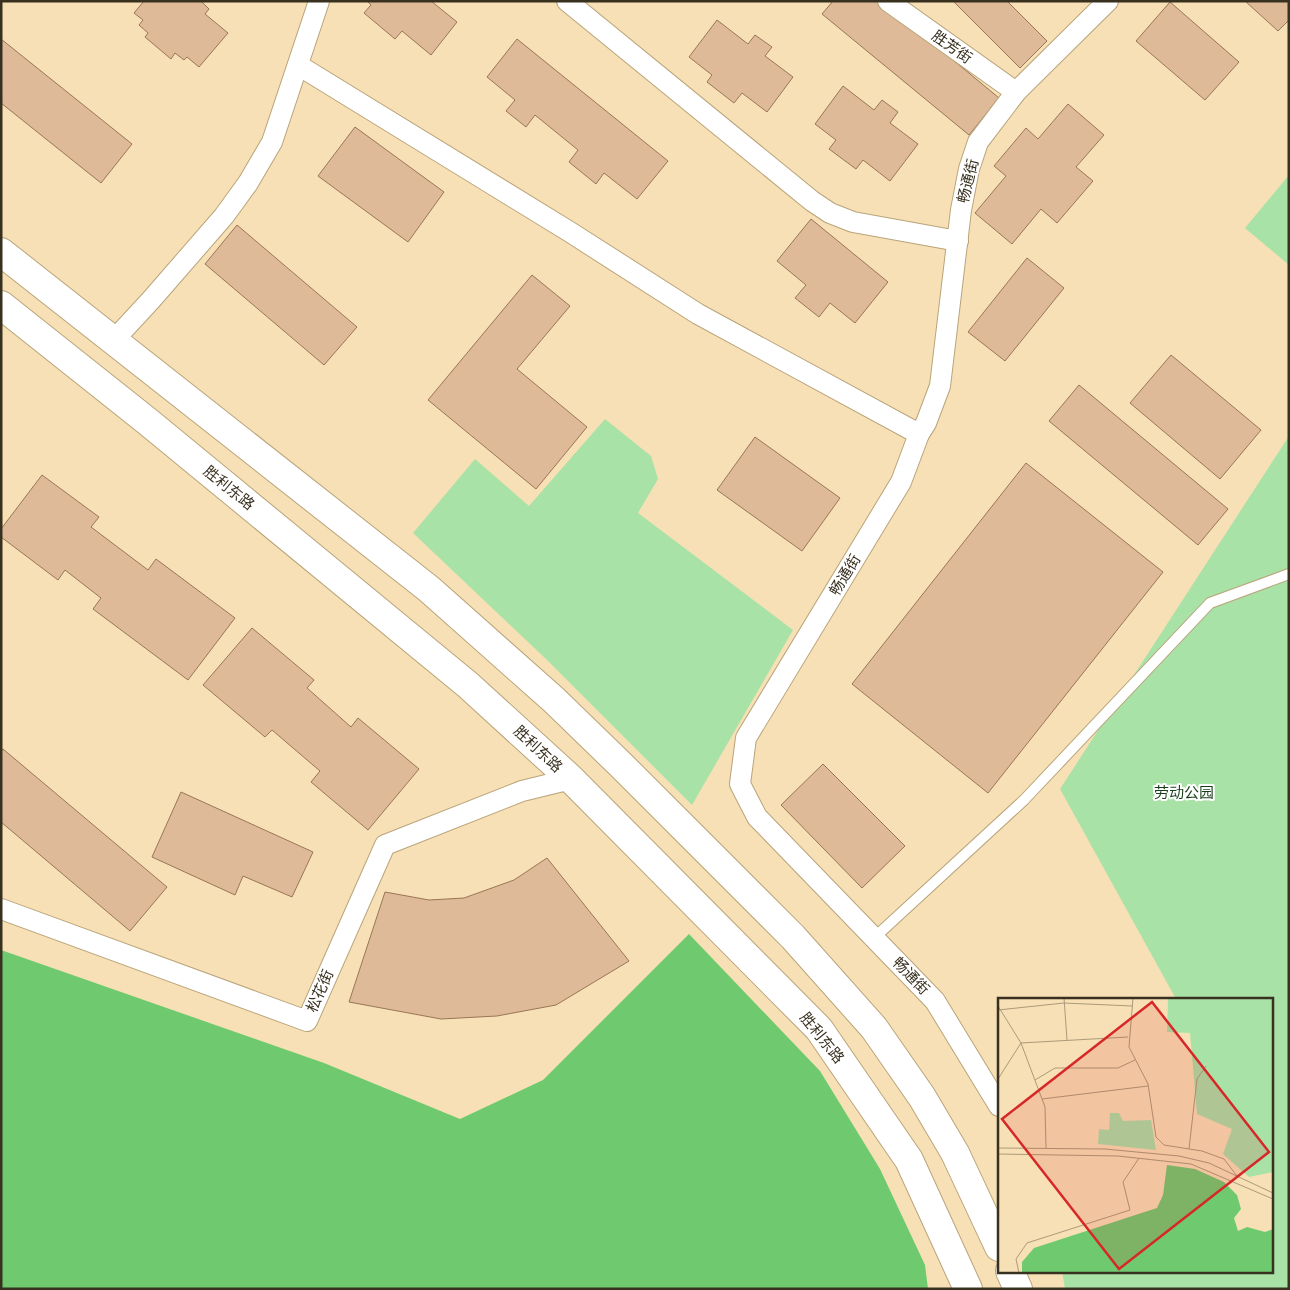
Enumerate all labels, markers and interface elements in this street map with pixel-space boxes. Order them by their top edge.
street label: 胜芳街 [929,27,976,66]
street label: 畅通街 [954,157,981,205]
street label: 胜利东路 [201,462,258,513]
street label: 畅通街 [826,551,863,598]
street label: 胜利东路 [511,722,566,775]
park label: 劳动公园 [1154,784,1214,801]
street label: 畅通街 [890,954,933,998]
street label: 松花街 [303,967,336,1015]
inset map [998,998,1272,1272]
street label: 胜利东路 [797,1009,848,1066]

